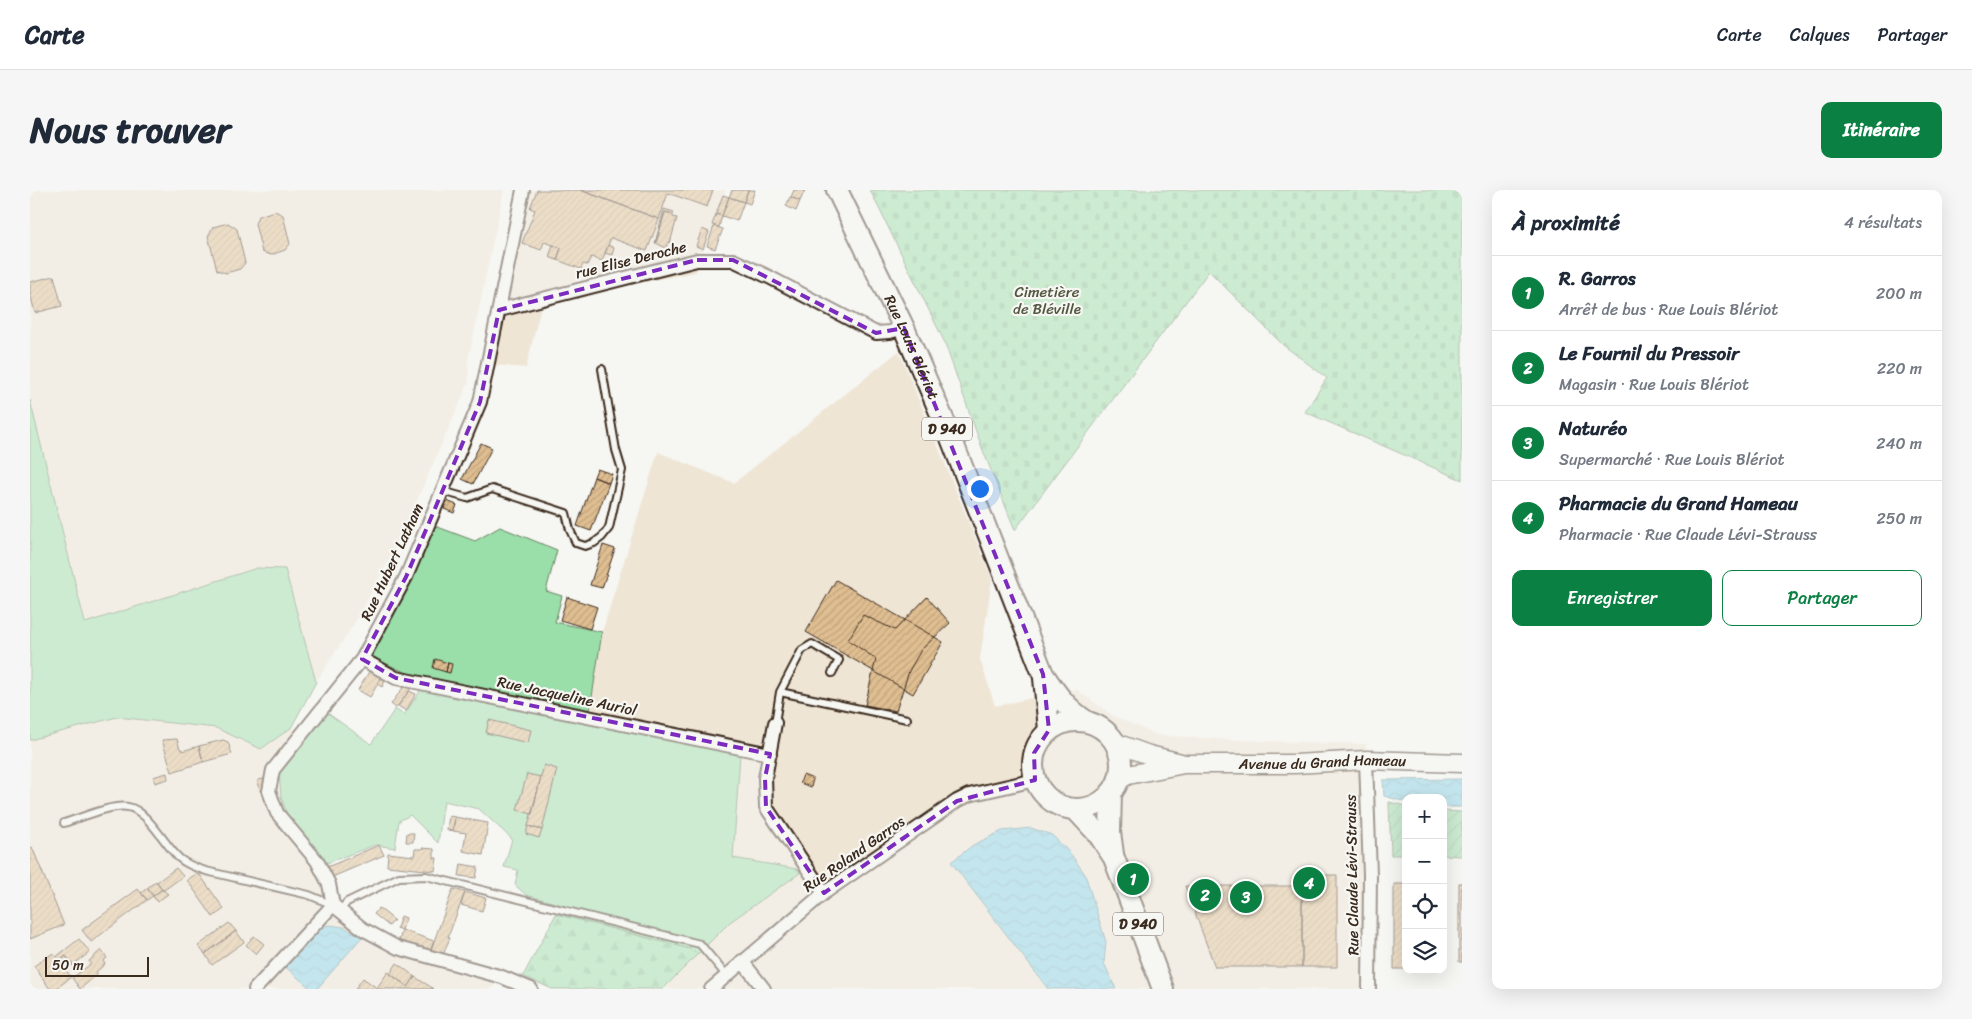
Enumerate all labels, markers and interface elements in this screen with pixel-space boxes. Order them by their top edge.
text: Carte [25,14,85,56]
text: Carte [1717,19,1762,51]
text: Calques [1790,19,1850,51]
text: Partager [1878,19,1947,51]
text: Nous trouver [30,99,230,161]
button: Itinéraire [1821,102,1942,158]
text: À proximité [1512,204,1620,242]
text: 4 résultats [1844,208,1922,237]
street label: rue Elise Deroche [573,234,690,286]
text: R. Garros [1559,262,1636,295]
park label: Cimetière de Bléville [1013,279,1081,322]
text: 1 [1525,279,1531,308]
text: 200 m [1876,279,1922,308]
street label: Rue Louis Blériot [877,290,946,404]
text: Arrêt de bus · Rue Louis Blériot [1559,295,1778,324]
text: Le Fournil du Pressoir [1559,337,1739,370]
text: 2 [1523,354,1533,383]
text: 220 m [1877,354,1922,383]
text: Magasin · Rue Louis Blériot [1559,370,1749,399]
text: Naturéo [1559,412,1627,445]
road number: D 940 [922,418,972,440]
text: 3 [1524,429,1532,458]
text: 240 m [1876,429,1922,458]
text: Supermarché · Rue Louis Blériot [1559,445,1785,474]
your location [967,476,993,502]
text: Pharmacie du Grand Hameau [1559,487,1798,520]
street label: Rue Hubert Latham [353,499,431,625]
text: 4 [1523,504,1533,533]
text: 250 m [1876,504,1922,533]
text: Pharmacie · Rue Claude Lévi-Strauss [1559,520,1817,549]
button: Enregistrer [1512,570,1712,626]
button: Partager [1722,570,1922,626]
street label: Rue Jacqueline Auriol [495,669,640,724]
street label: Avenue du Grand Hameau [1238,747,1407,777]
street label: Rue Claude Lévi-Strauss [1338,794,1366,956]
map controls [1402,794,1447,974]
button: + [1402,794,1447,839]
street label: Rue Roland Garros [798,809,911,899]
button: − [1402,839,1447,884]
pin: 1 [1117,860,1149,898]
pin: 4 [1293,864,1325,902]
pin: 2 [1189,876,1221,914]
pin: 3 [1230,878,1262,916]
button: locate [1402,884,1447,929]
road number: D 940 [1113,912,1163,936]
button: layers [1402,929,1447,974]
text: 50 m [52,953,84,978]
scale bar [45,954,149,977]

